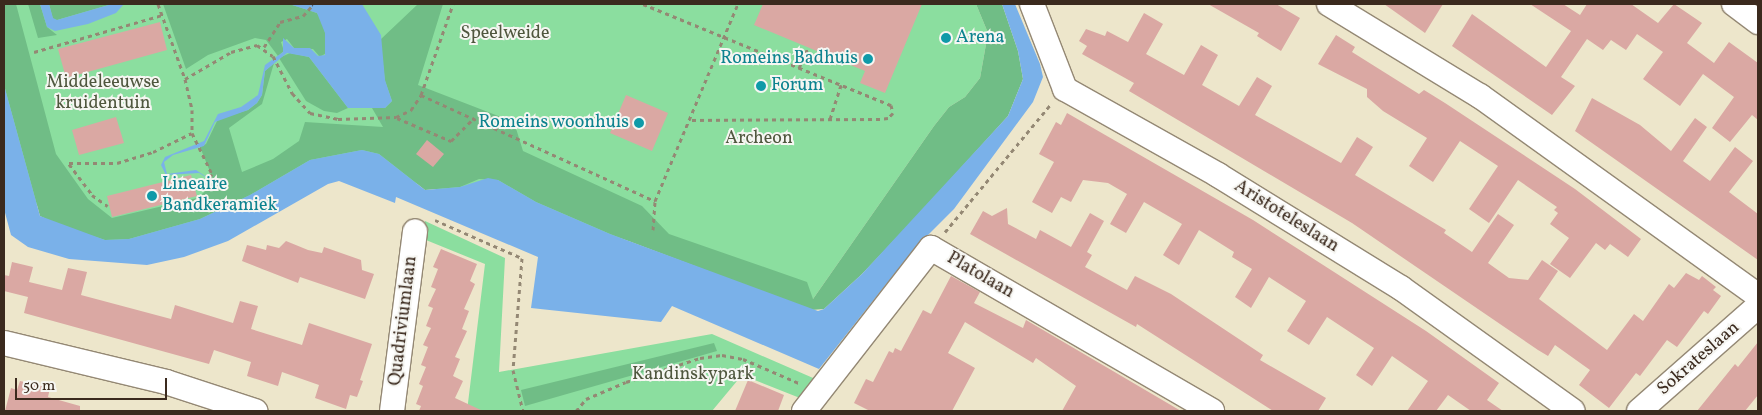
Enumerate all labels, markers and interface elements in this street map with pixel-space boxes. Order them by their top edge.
park label: Speelweide [460,23,550,45]
place label: Arena [956,27,1004,49]
marker: Arena [940,32,952,44]
place label: Romeins Badhuis [720,48,858,70]
marker: Romeins Badhuis [862,53,874,65]
park label: Middeleeuwse kruidentuin [46,73,160,116]
place label: Forum [771,75,823,97]
marker: Forum [755,80,767,92]
place label: Romeins woonhuis [478,112,629,134]
marker: Romeins woonhuis [633,117,645,129]
park label: Archeon [725,128,793,150]
place label: Lineaire Bandkeramiek [162,175,277,218]
street label: Aristoteleslaan [1230,176,1342,258]
marker: Lineaire Bandkeramiek [146,190,158,202]
street label: Platolaan [943,248,1017,304]
street label: Quadriviumlaan [385,255,423,387]
street label: Sokrateslaan [1653,317,1745,401]
park label: Kandinskypark [632,364,754,386]
scale bar [18,368,170,400]
text: 50 m [23,376,55,397]

